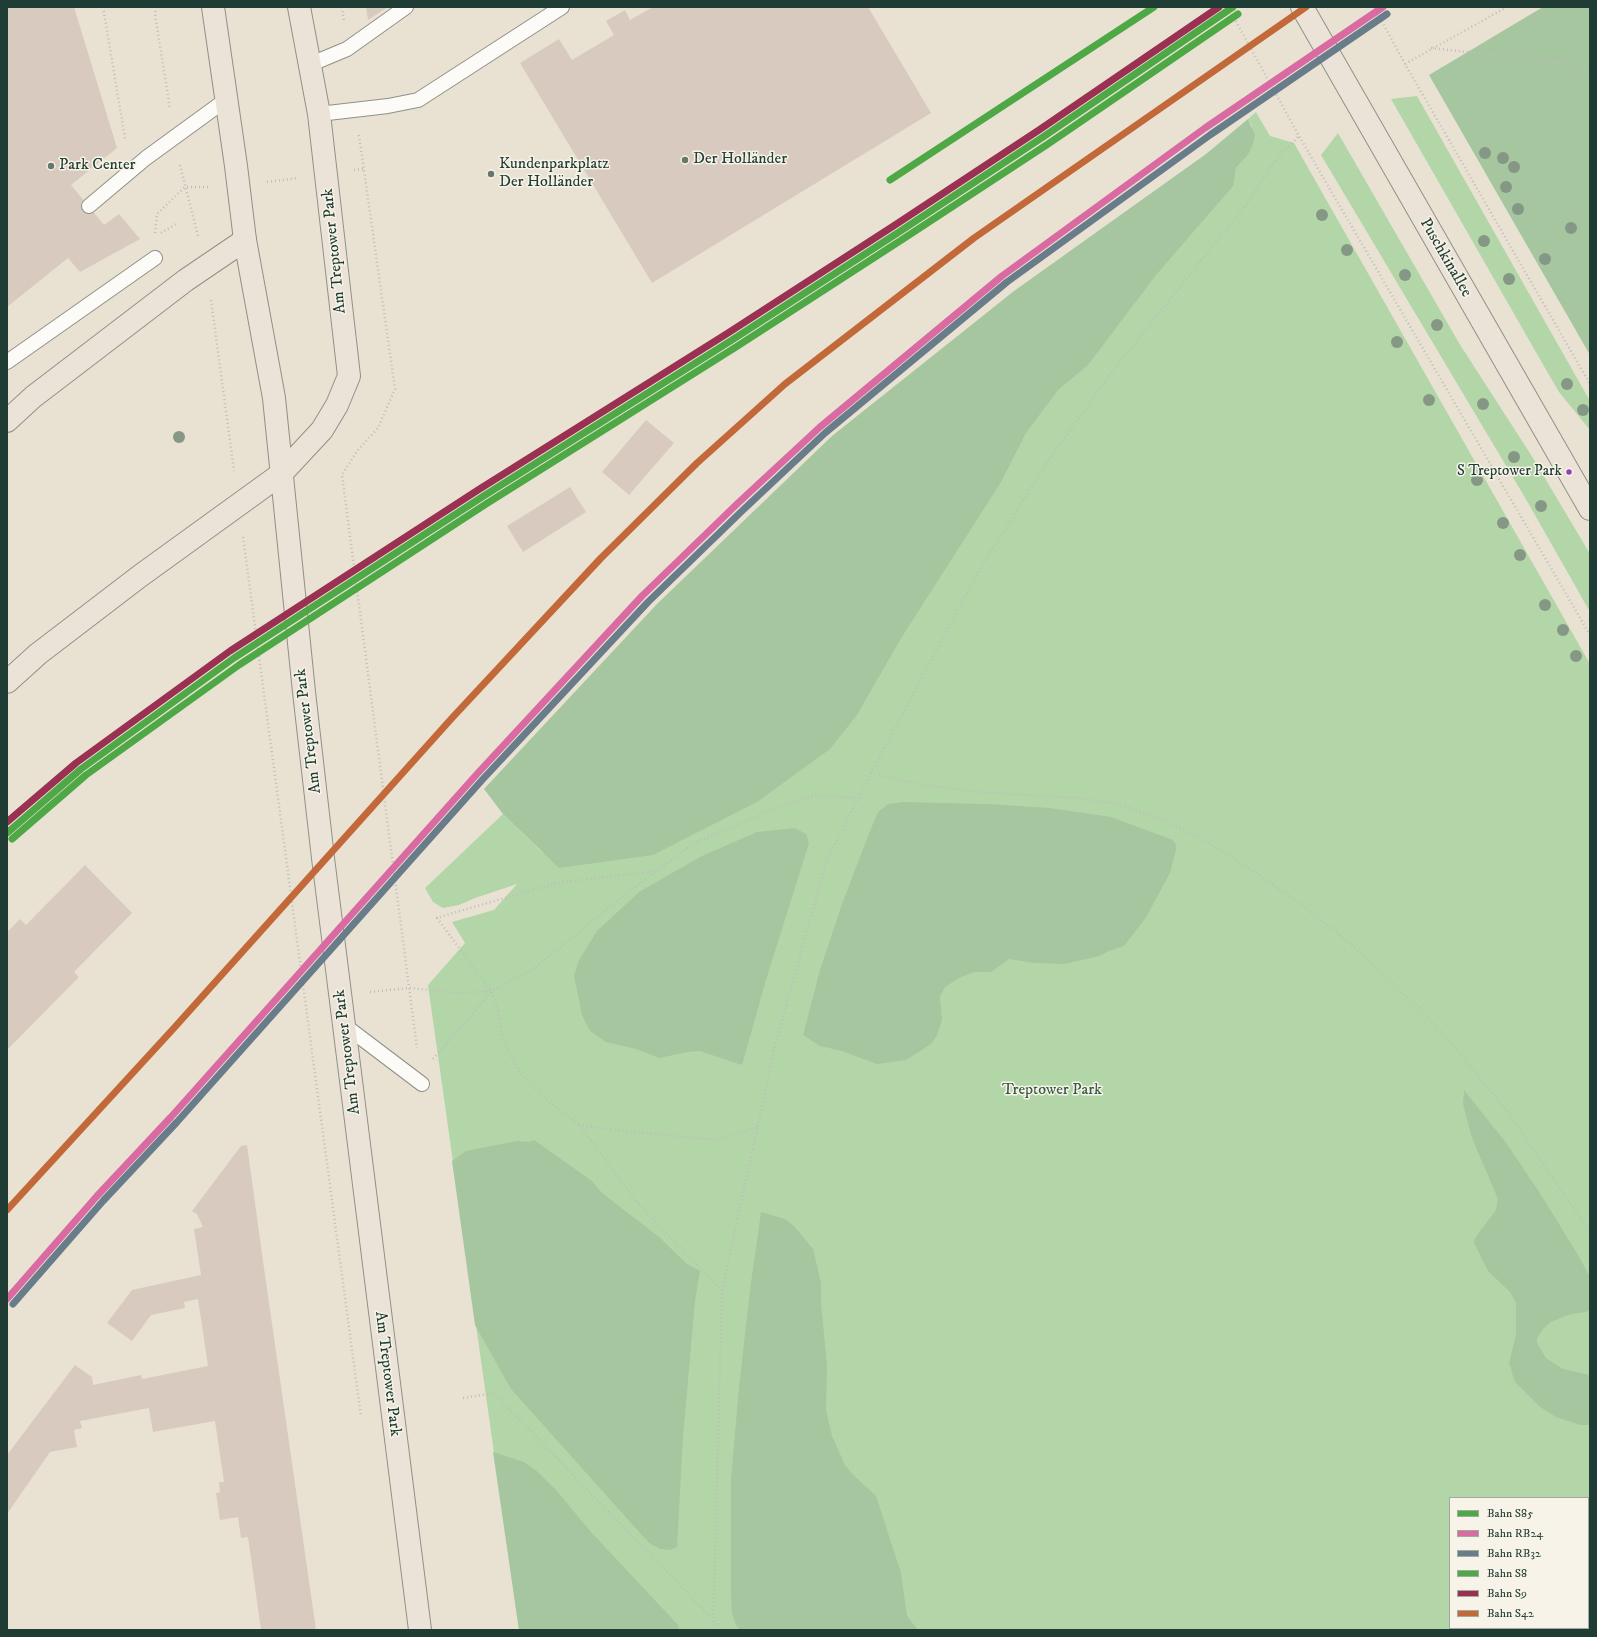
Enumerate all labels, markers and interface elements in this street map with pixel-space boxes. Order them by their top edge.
place label: Der Holländer [693,150,787,170]
place label: Kundenparkplatz Der Holländer [499,155,609,193]
marker: Der Holländer [680,155,690,165]
place label: Park Center [59,156,136,176]
marker: Park Center [46,161,56,171]
marker: Kundenparkplatz Der Holländer [486,169,496,179]
street label: Am Treptower Park [319,187,351,315]
street label: Puschkinallee [1415,215,1475,301]
place label: S Treptower Park [1457,463,1562,481]
marker: S Treptower Park [1564,467,1574,477]
street label: Am Treptower Park [292,667,326,795]
street label: Am Treptower Park [331,988,365,1116]
park label: Treptower Park [1002,1081,1102,1101]
street label: Am Treptower Park [370,1310,404,1438]
legend [1449,1497,1589,1629]
text: Bahn S85 [1487,1506,1533,1521]
text: Bahn RB24 [1487,1526,1543,1541]
text: Bahn RB32 [1487,1546,1541,1561]
text: Bahn S8 [1487,1566,1527,1581]
text: Bahn S9 [1487,1586,1527,1601]
text: Bahn S42 [1487,1606,1534,1621]

